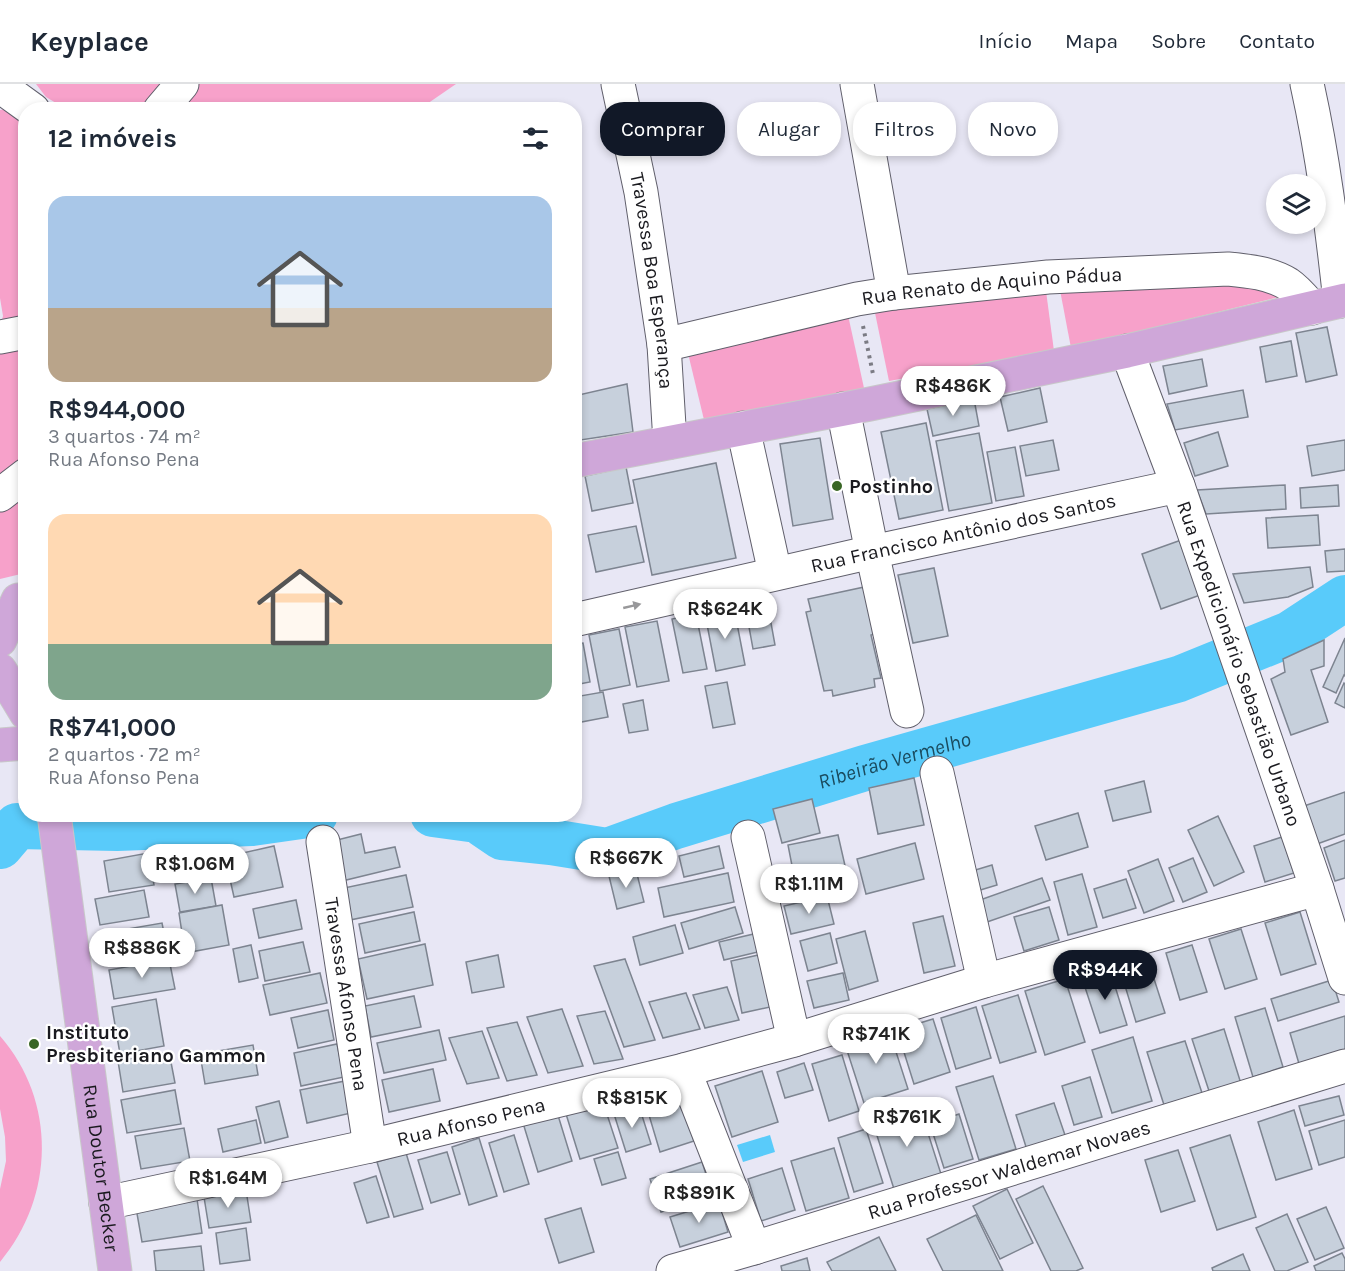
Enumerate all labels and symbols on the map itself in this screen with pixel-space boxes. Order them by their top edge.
street label: Travessa Boa Esperança [626,170,678,390]
street label: Rua Renato de Aquino Pádua [860,262,1123,310]
pin: R$486K [904,366,1002,417]
place label: Postinho [849,475,933,498]
marker: Postinho [830,479,844,493]
street label: Rua Francisco Antônio dos Santos [808,488,1118,577]
street label: Rua Expedicionário Sebastião Urbano [1172,498,1306,829]
pin: R$624K [676,589,774,640]
one-way arrow [622,601,641,611]
water label: Ribeirão Vermelho [815,727,974,794]
pin: R$667K [577,838,675,889]
pin: R$1.06M [140,844,250,895]
pin: R$1.11M [754,864,864,915]
street label: Travessa Afonso Pena [320,896,373,1093]
pin: R$886K [93,928,191,979]
pin: R$944K [1056,950,1154,1001]
pin: R$741K [827,1014,925,1065]
place label: Instituto Presbiteriano Gammon [46,1021,266,1067]
marker: Instituto Presbiteriano Gammon [27,1037,41,1051]
pin: R$815K [583,1078,681,1129]
street label: Rua Doutor Becker [79,1083,124,1254]
street label: Rua Afonso Pena [394,1093,548,1151]
pin: R$761K [858,1097,956,1148]
street label: Rua Professor Waldemar Novaes [865,1115,1153,1224]
pin: R$1.64M [173,1158,283,1209]
pin: R$891K [650,1173,748,1224]

